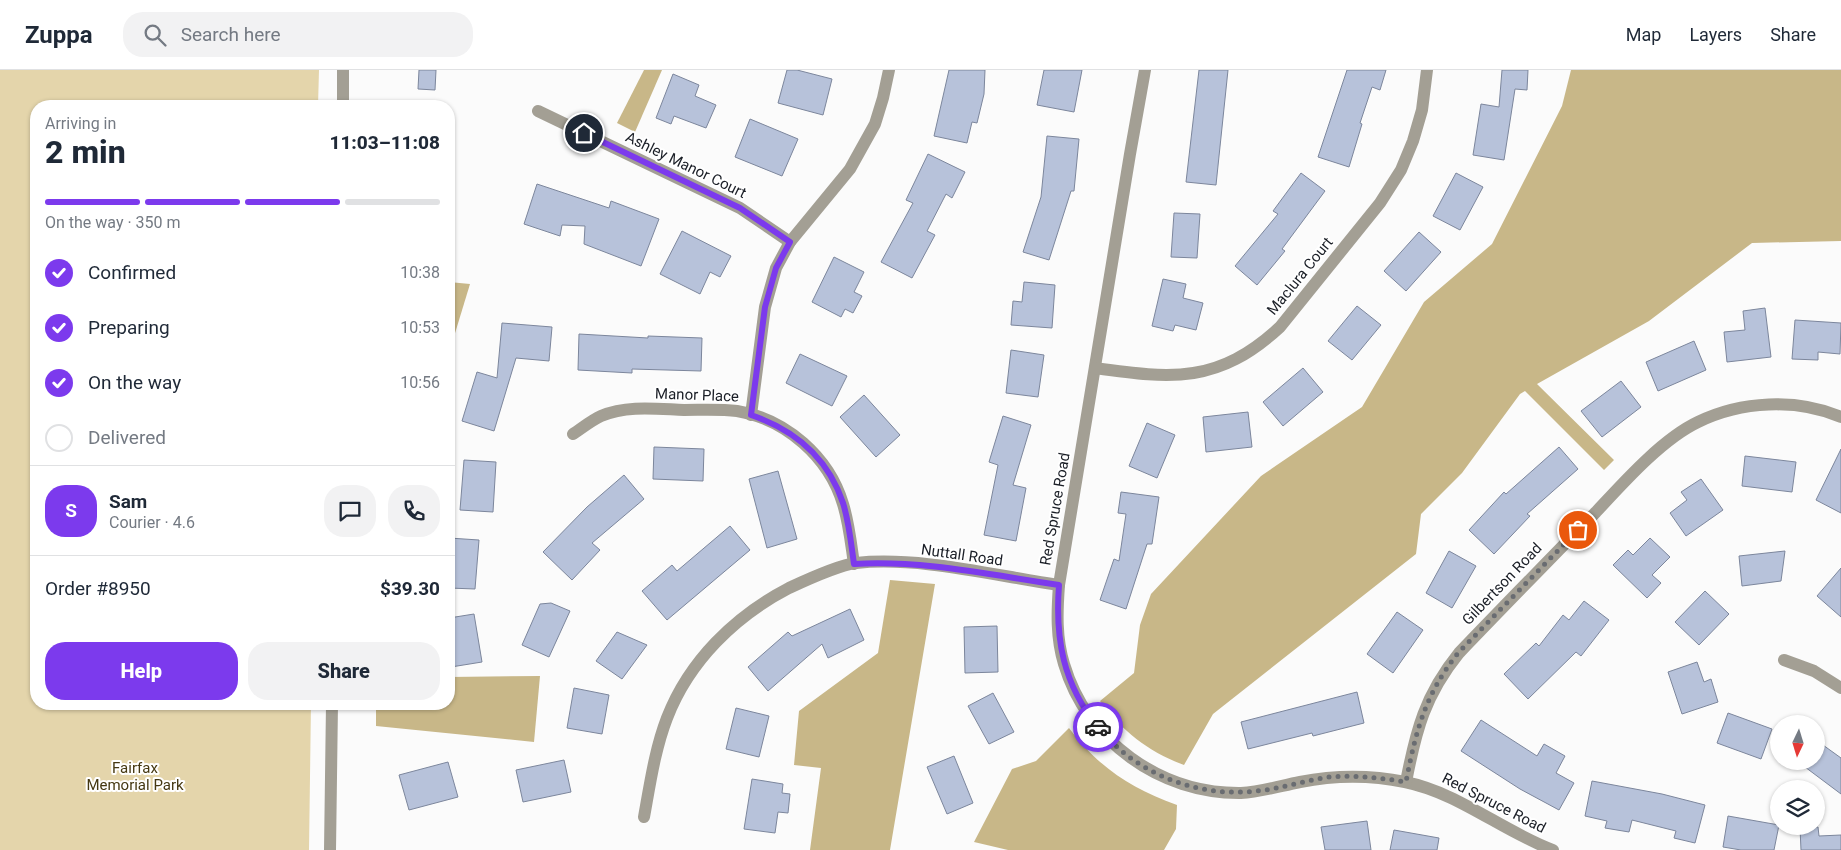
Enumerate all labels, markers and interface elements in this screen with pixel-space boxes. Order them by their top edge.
search box [123,12,473,57]
text: Zuppa [25,21,93,49]
icon: search [141,21,169,49]
text: Search here [181,23,281,46]
text: Map [1626,24,1661,45]
text: Layers [1689,24,1742,45]
text: Share [1770,24,1816,45]
pin [563,112,605,154]
text: Arriving in [45,114,116,133]
icon: home [570,119,598,147]
street label: Ashley Manor Court [623,128,749,202]
text: 11:03–11:08 [329,131,440,154]
text: 2 min [45,133,126,171]
text: On the way · 350 m [45,213,181,232]
street label: Maclura Court [1263,233,1337,318]
icon: check [45,259,73,287]
text: Confirmed [88,261,176,284]
text: 10:38 [400,263,440,282]
icon: check [45,314,73,342]
text: Preparing [88,316,170,339]
text: 10:53 [400,318,440,337]
icon: check [45,369,73,397]
text: On the way [88,371,181,394]
text: 10:56 [400,373,440,392]
street label: Manor Place [655,385,739,405]
text: Delivered [88,426,166,449]
street label: Red Spruce Road [1036,451,1074,567]
button: chat [324,485,376,537]
button: phone [388,485,440,537]
text: Sam [109,490,147,513]
text: S [65,499,77,522]
pin [1557,509,1599,551]
text: Courier · 4.6 [109,513,195,532]
icon: bag [1564,516,1592,544]
street label: Gilbertson Road [1458,539,1546,629]
street label: Nuttall Road [920,540,1004,570]
text: Order #8950 [45,577,151,600]
text: $39.30 [380,577,440,600]
button: Help [45,642,238,700]
button: Share [248,642,440,700]
courier [1073,702,1123,752]
icon: car [1084,713,1112,741]
north arrow [1770,715,1825,770]
map controls [1770,715,1825,835]
park label: Fairfax Memorial Park [86,759,184,794]
street label: Red Spruce Road [1439,769,1549,837]
button: layers [1770,780,1825,835]

